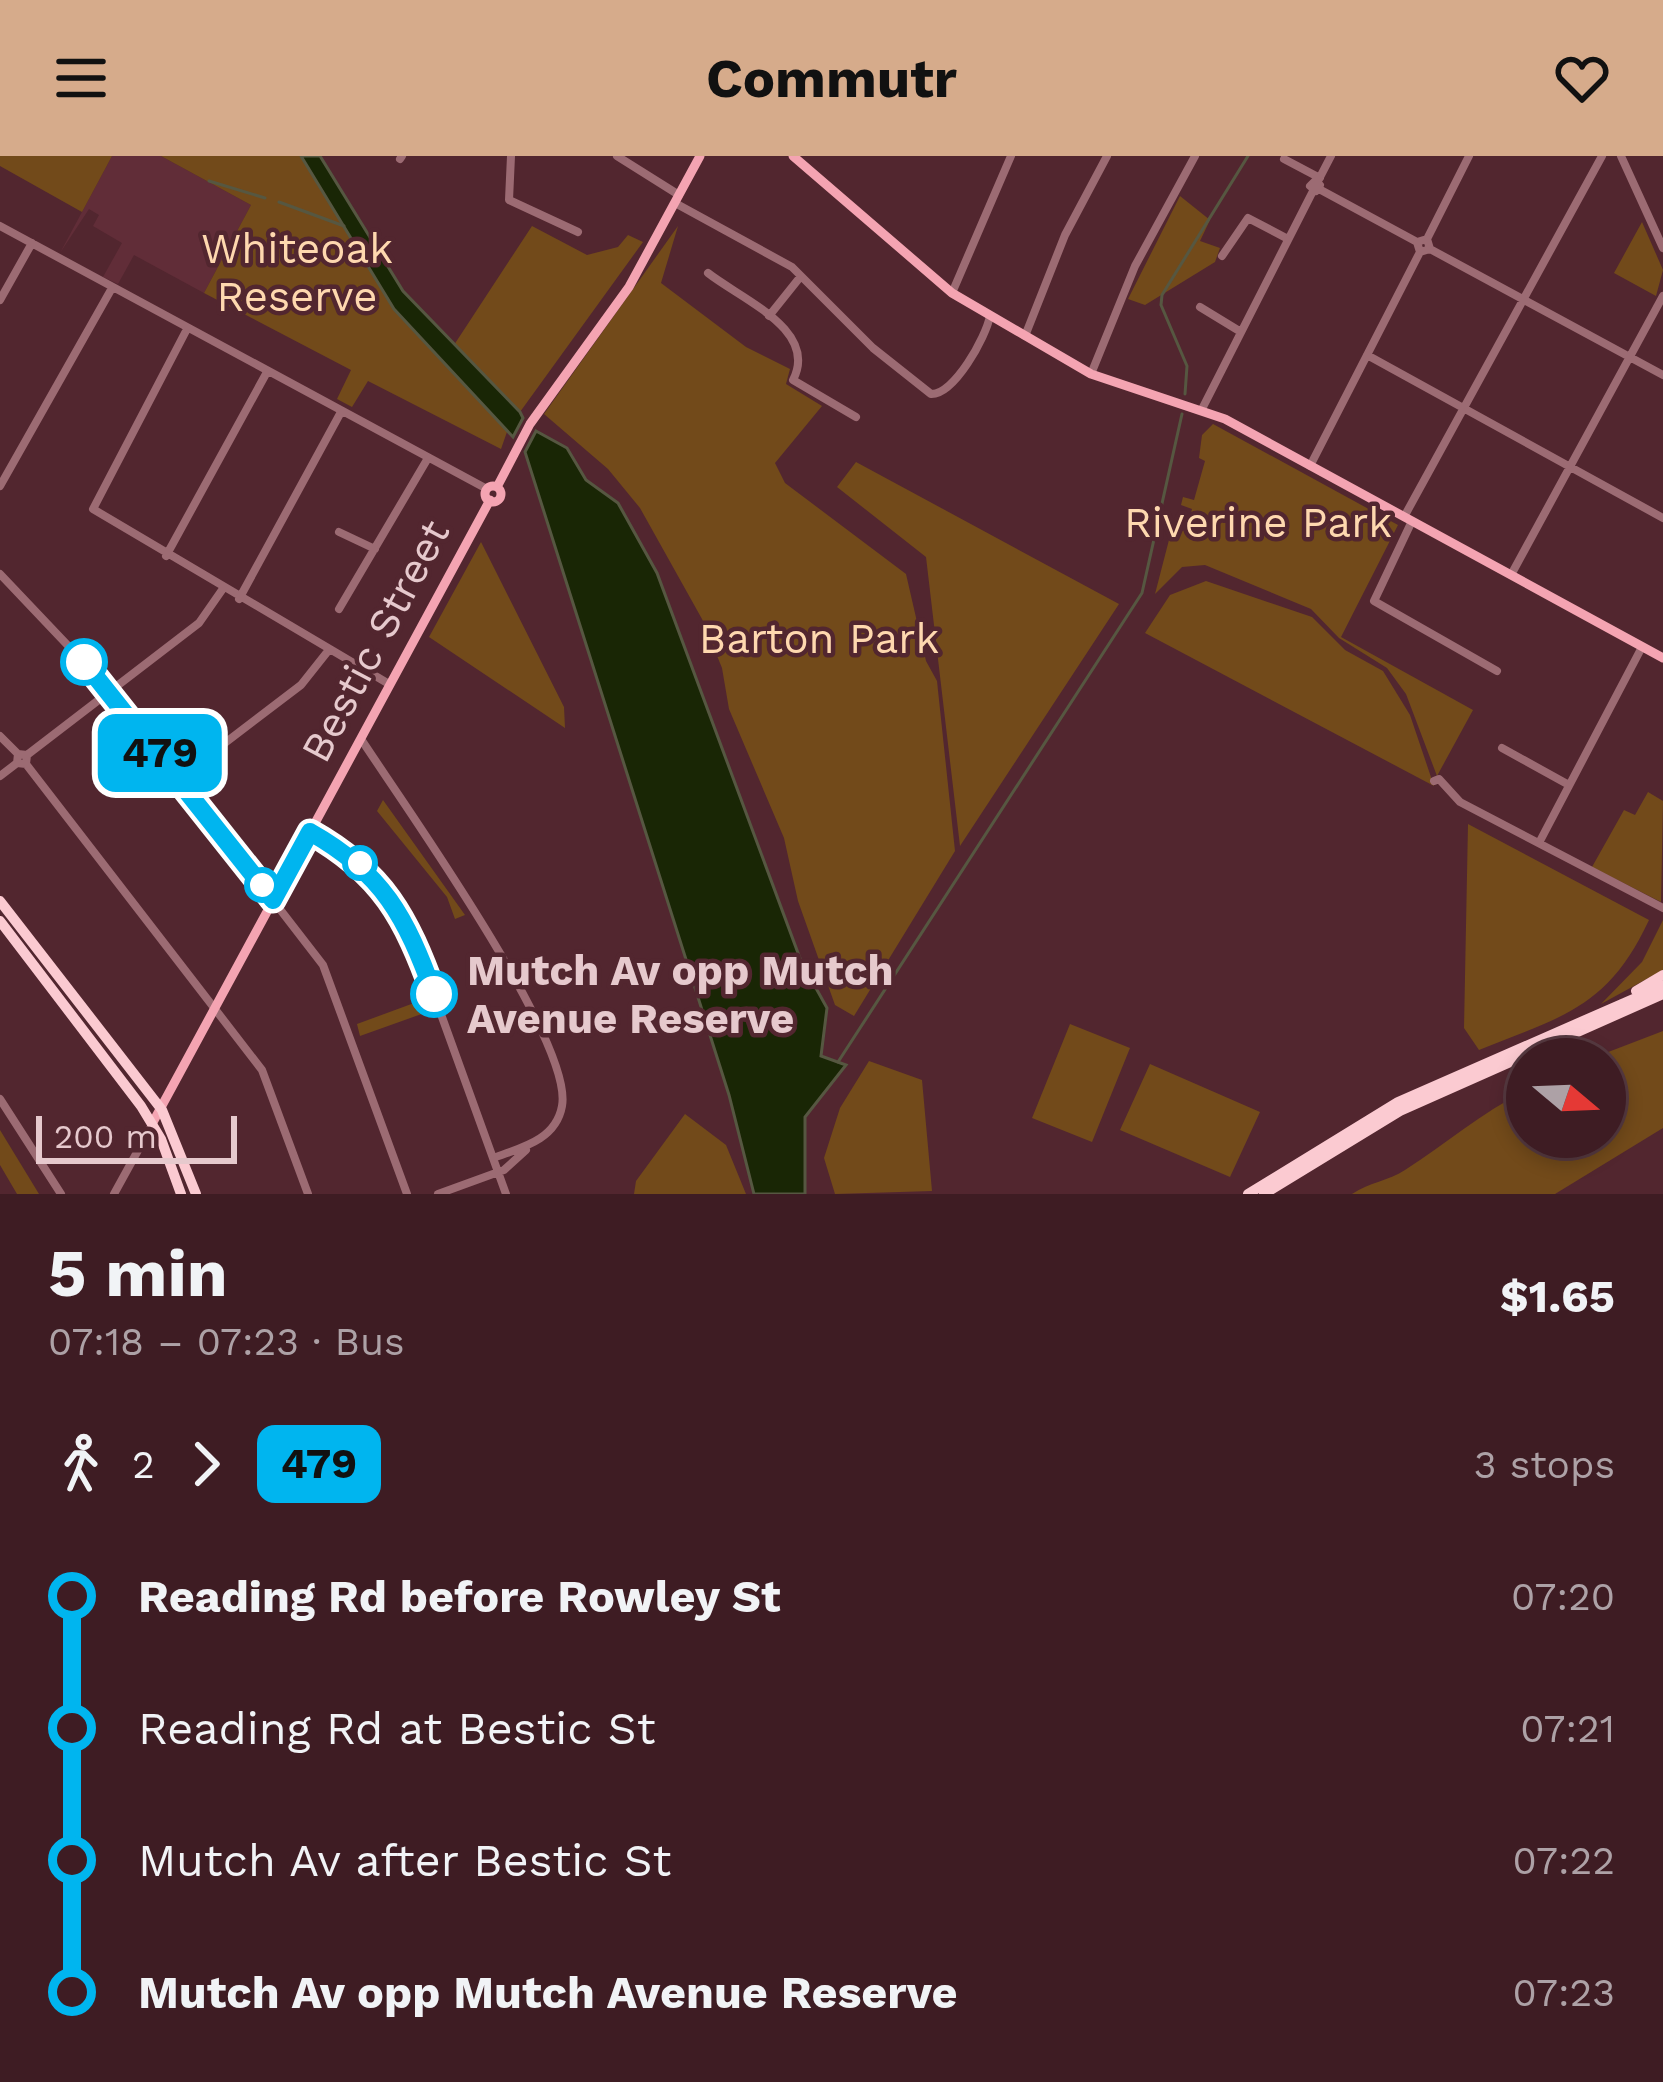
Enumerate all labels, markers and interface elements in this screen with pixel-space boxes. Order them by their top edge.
icon: menu [48,45,114,111]
icon: heart [1549,45,1615,111]
text: Commutr [706,47,957,110]
park label: Whiteoak Reserve [201,224,393,321]
park label: Riverine Park [1124,498,1392,547]
street label: Bestic Street [291,512,459,770]
park label: Barton Park [699,614,939,663]
unlabelled marker [62,640,106,684]
line badge: 479 [91,714,229,792]
text: 479 [122,728,198,777]
unlabelled marker [344,847,376,879]
unlabelled marker [246,869,278,901]
place label: Mutch Av opp Mutch Avenue Reserve [467,946,894,1043]
marker: Mutch Av opp Mutch Avenue Reserve [412,972,456,1016]
north arrow [1506,1038,1626,1158]
map controls [1506,1038,1626,1158]
scale bar [36,1110,237,1163]
text: 200 m [54,1117,157,1156]
text: 5 min [48,1235,228,1312]
text: $1.65 [1500,1270,1615,1323]
text: 07:18 – 07:23 · Bus [48,1319,405,1364]
icon: walk [48,1431,114,1497]
icon: forward [173,1431,239,1497]
text: 479 [281,1439,357,1488]
text: 2 [132,1442,155,1487]
text: 3 stops [1474,1442,1615,1487]
text: Reading Rd before Rowley St [138,1570,781,1623]
text: 07:20 [1511,1574,1615,1619]
text: Reading Rd at Bestic St [138,1702,656,1755]
text: 07:21 [1520,1706,1615,1751]
text: Mutch Av after Bestic St [138,1834,671,1887]
text: 07:22 [1513,1838,1615,1883]
text: Mutch Av opp Mutch Avenue Reserve [138,1966,958,2019]
text: 07:23 [1513,1970,1615,2015]

